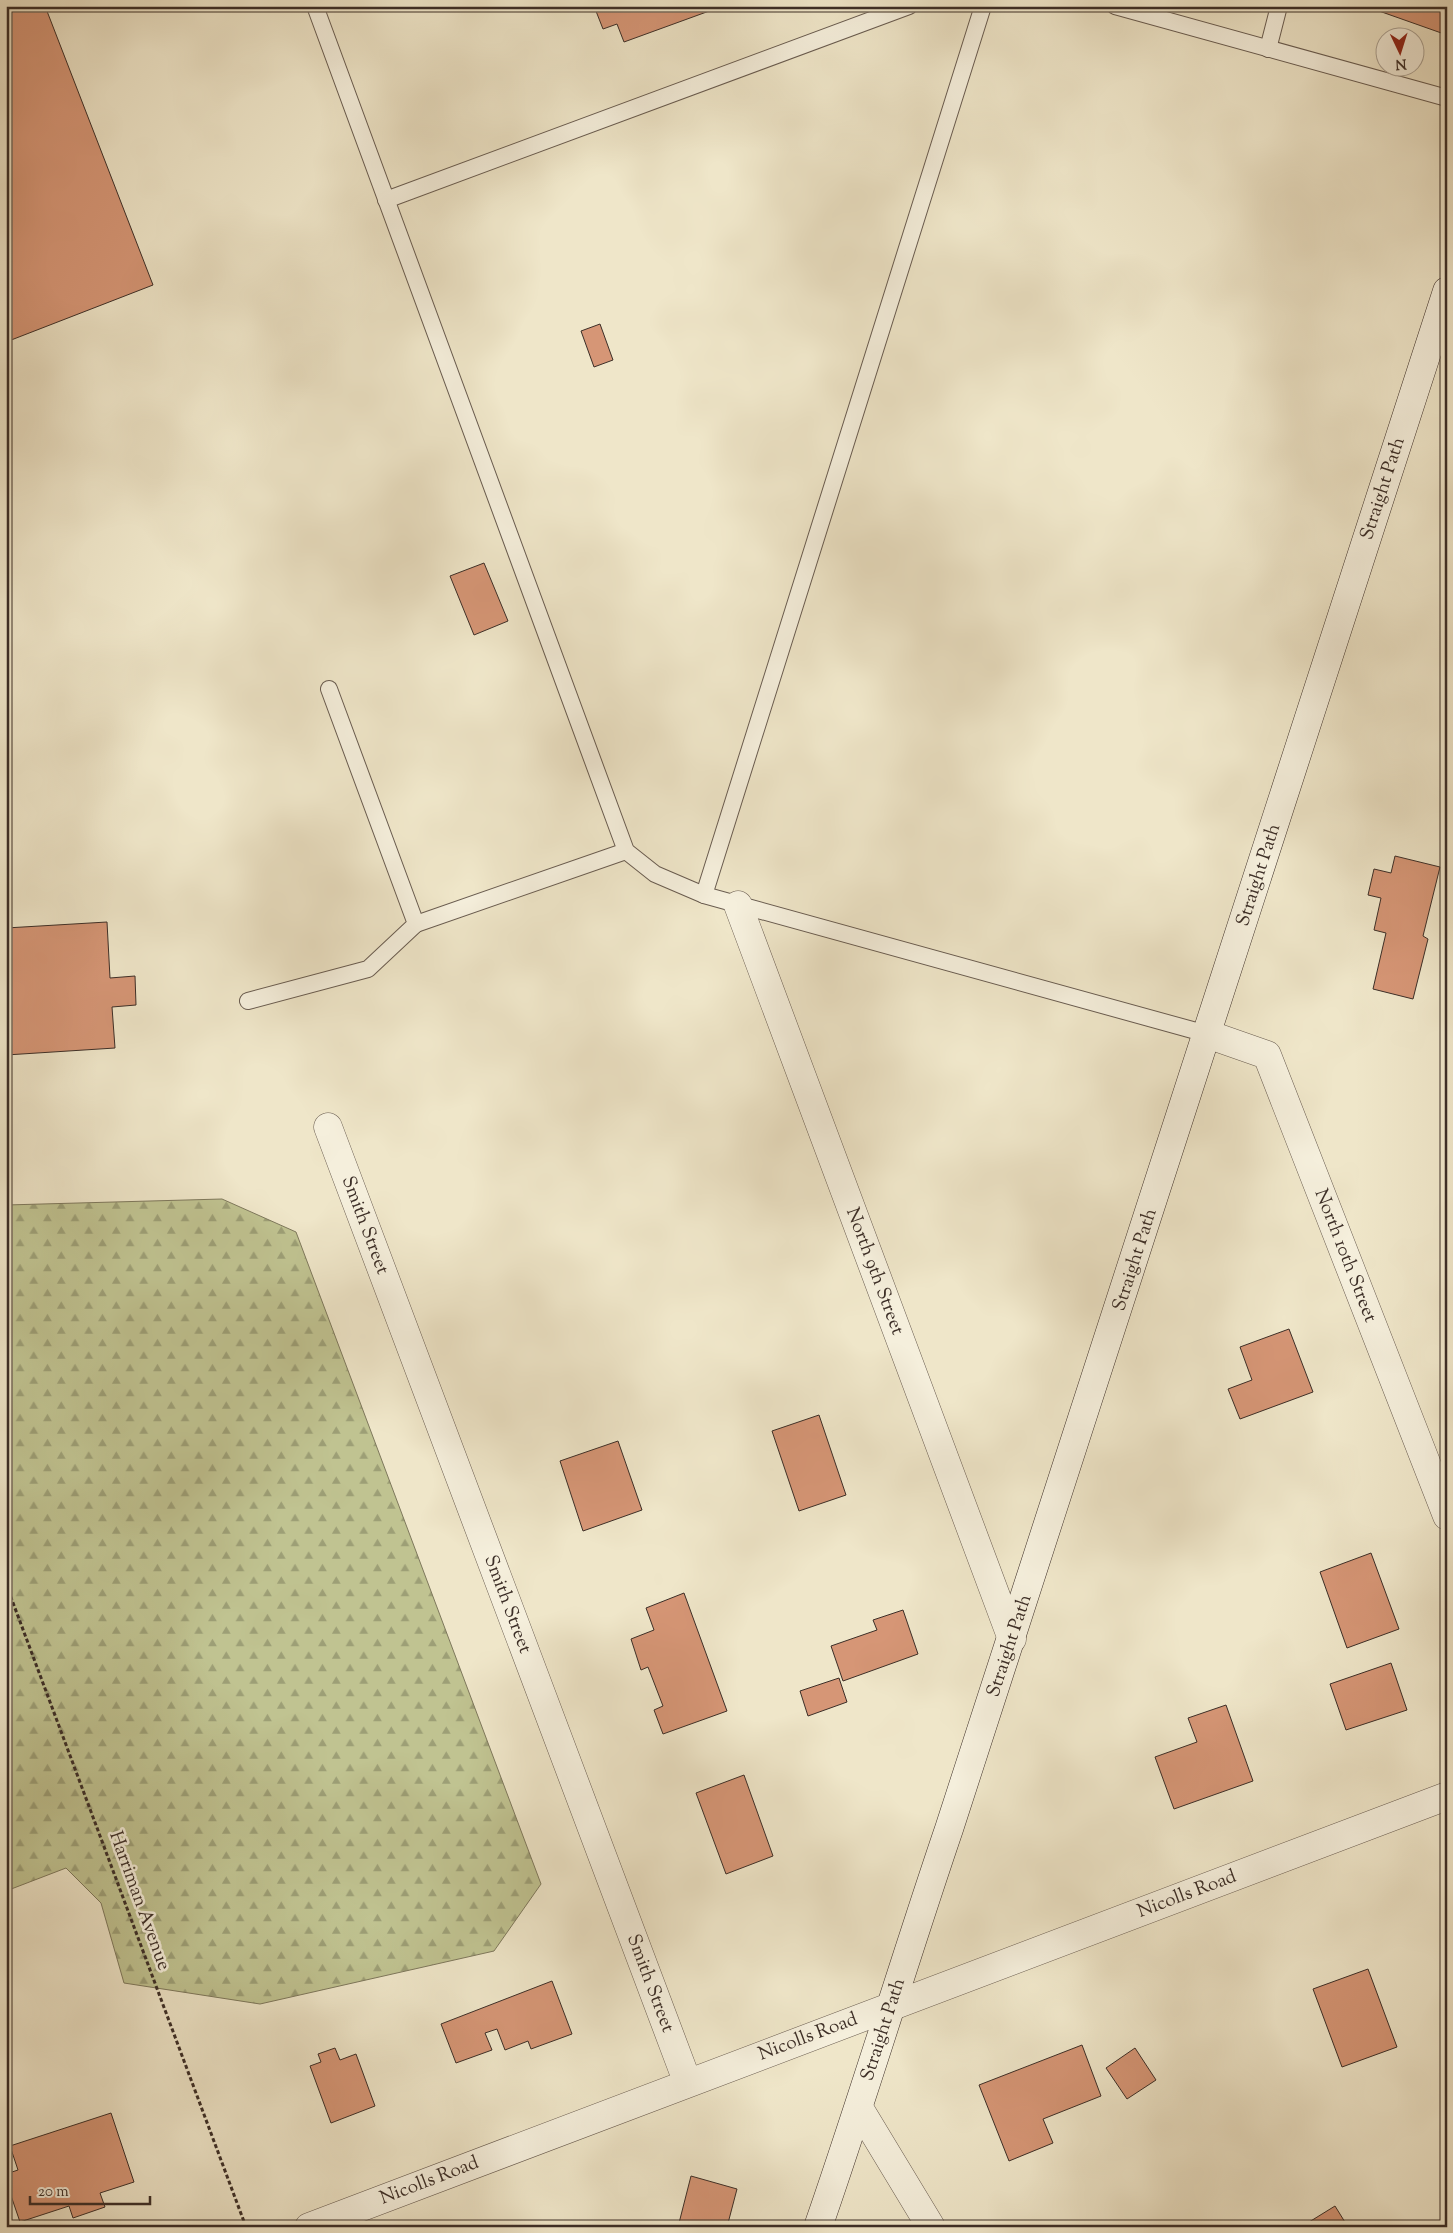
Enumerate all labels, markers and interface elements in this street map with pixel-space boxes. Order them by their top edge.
north arrow [1376,28,1426,78]
text: N [1394,53,1407,73]
street label: Straight Path [1354,434,1412,543]
street label: Straight Path [1230,820,1288,930]
street label: Smith Street [334,1172,396,1279]
street label: North 10th Street [1307,1185,1384,1327]
street label: North 9th Street [839,1204,911,1339]
street label: Straight Path [1106,1205,1164,1315]
street label: Smith Street [477,1551,539,1658]
street label: Straight Path [980,1591,1039,1701]
street label: Harriman Avenue [101,1828,177,1975]
street label: Nicolls Road [1133,1863,1241,1925]
street label: Smith Street [619,1930,681,2037]
street label: Straight Path [854,1975,913,2084]
street label: Nicolls Road [754,2006,862,2068]
street label: Nicolls Road [376,2149,483,2212]
scale bar [30,2173,150,2205]
text: 20 m [38,2182,69,2203]

